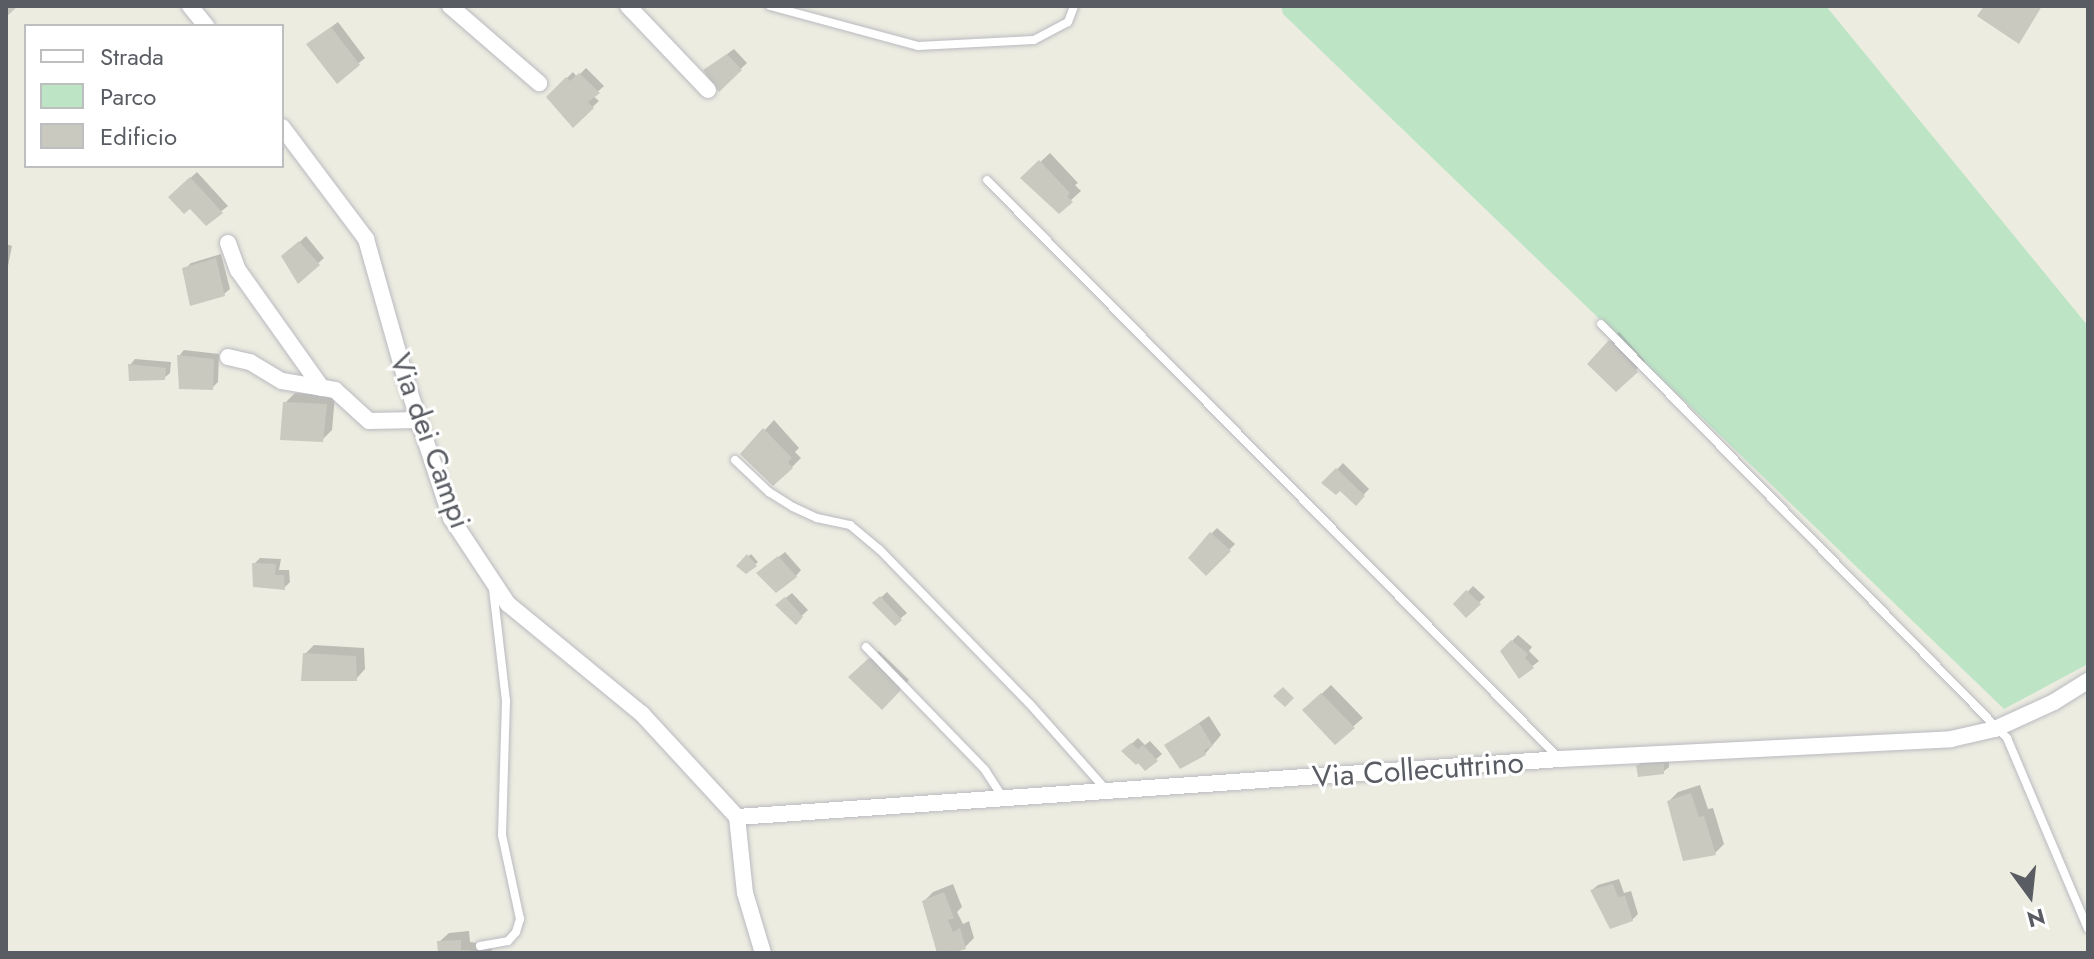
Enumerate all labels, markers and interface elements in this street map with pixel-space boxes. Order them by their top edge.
legend [24,24,284,168]
text: Strada [100,39,164,74]
text: Parco [100,79,156,114]
text: Edificio [100,119,177,154]
street label: Via dei Campi [382,349,478,533]
street label: Via Collecuttrino [1311,745,1525,795]
north arrow [1990,855,2070,935]
text: N [2024,900,2049,936]

